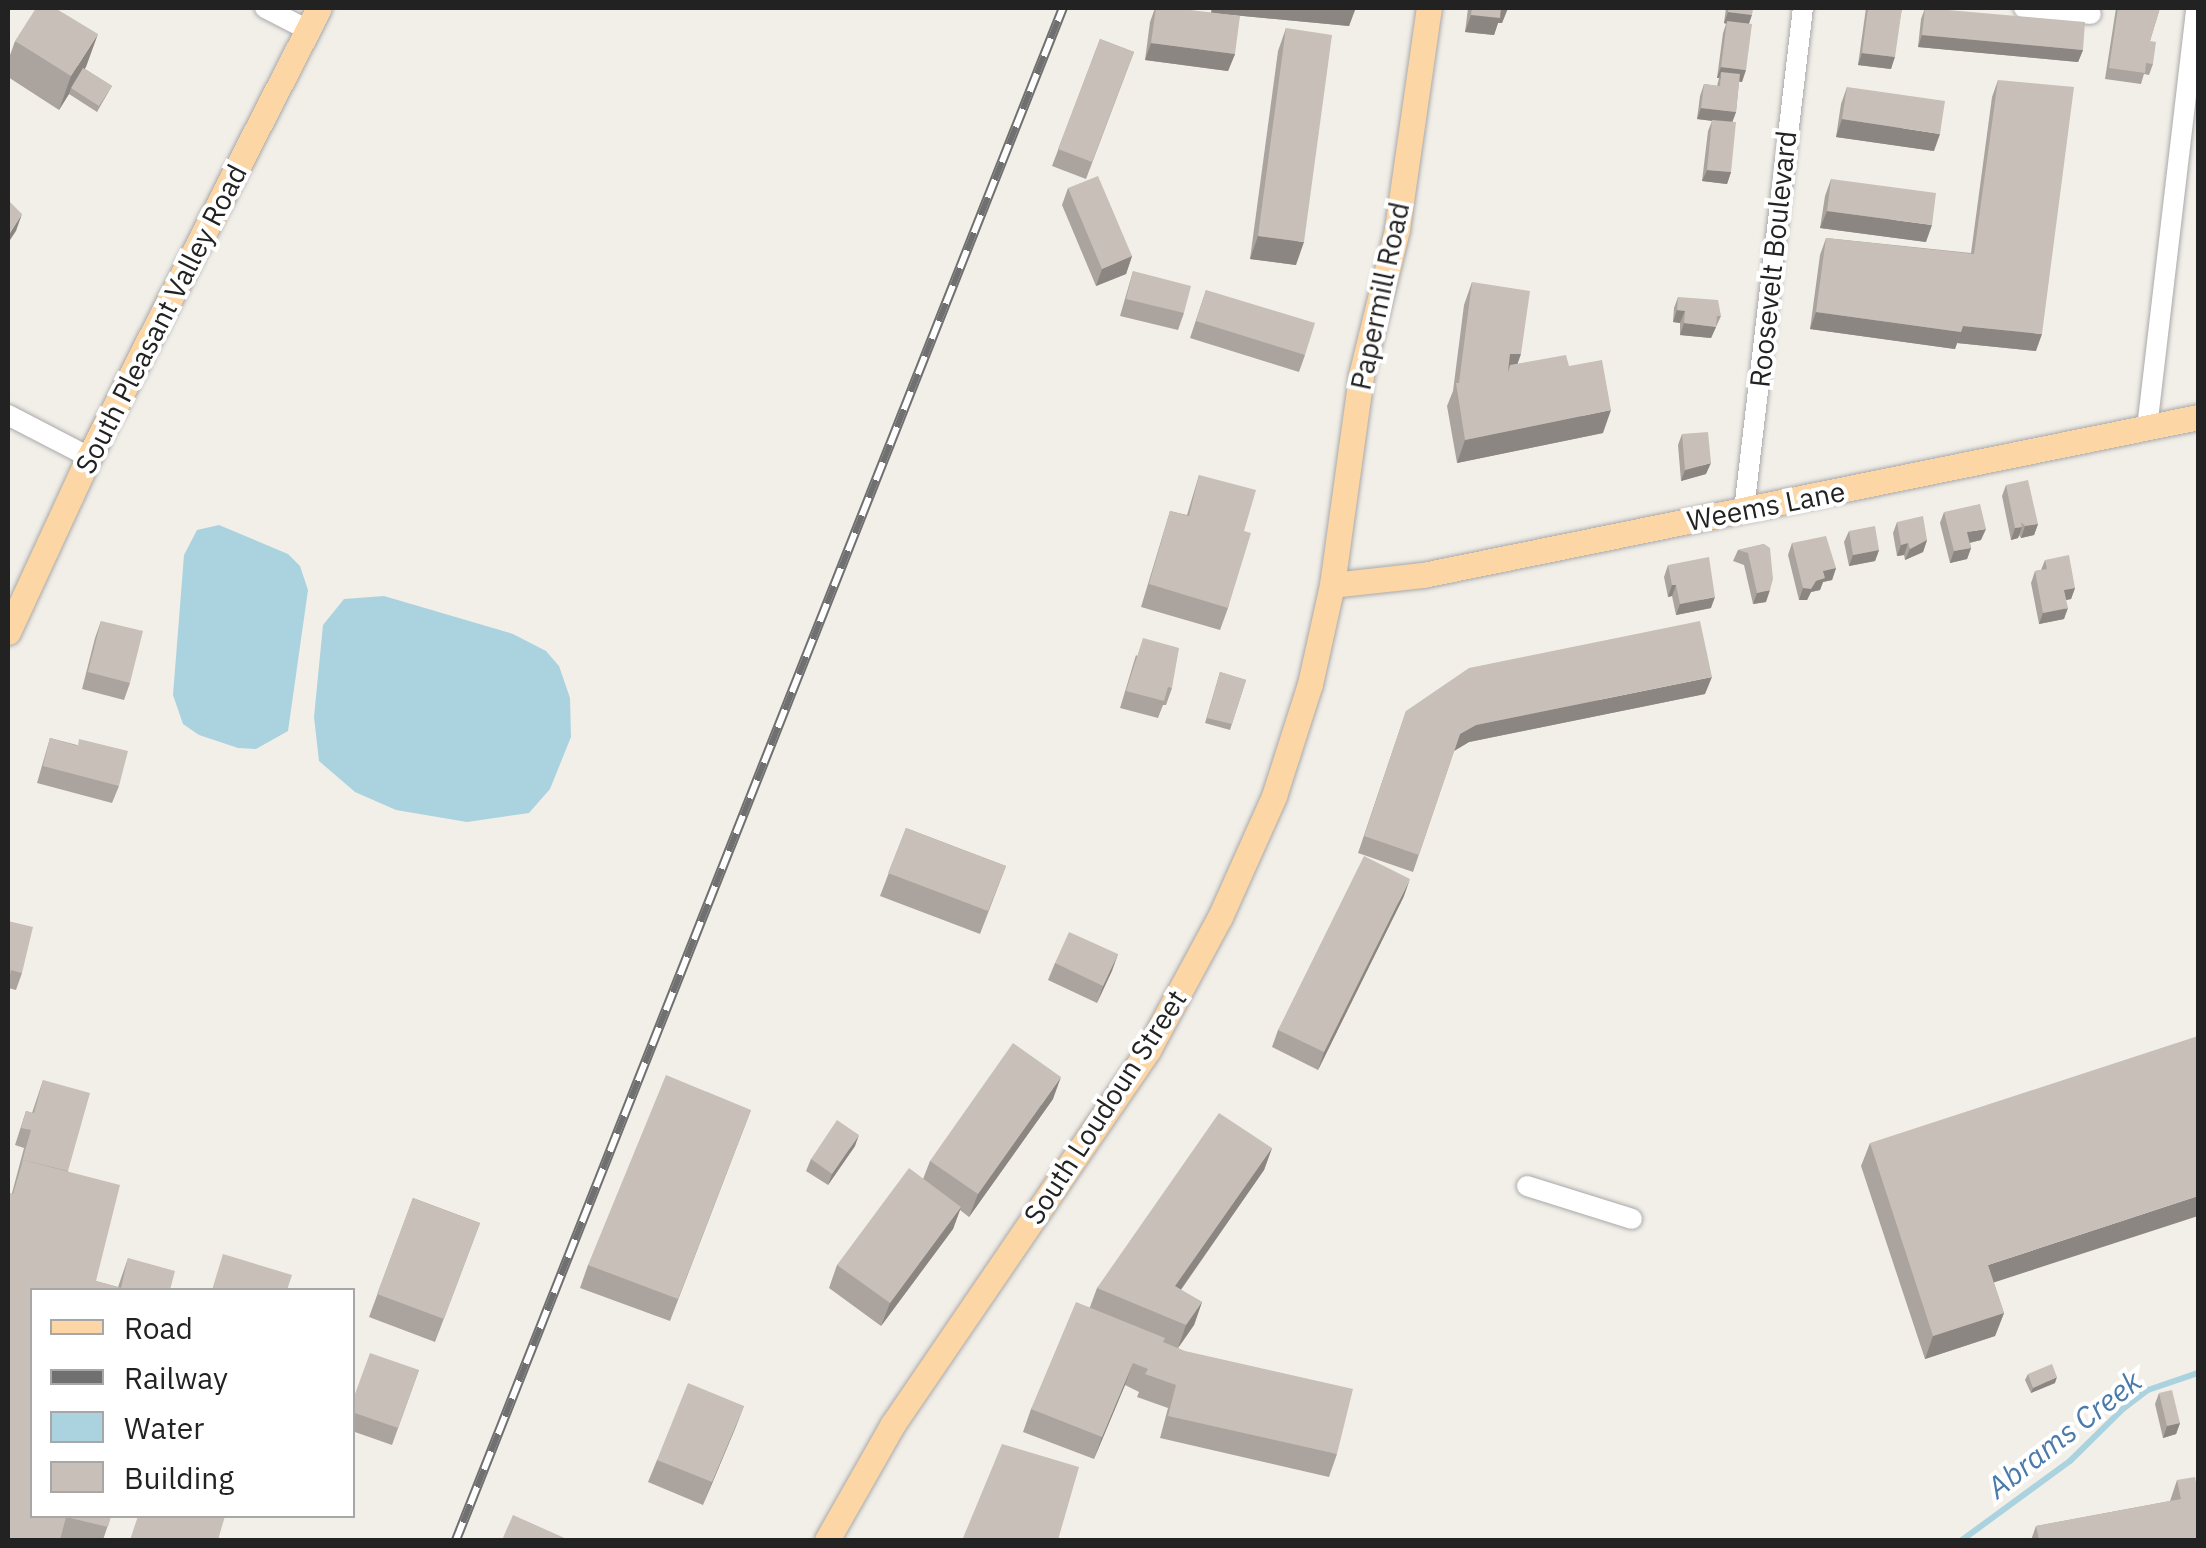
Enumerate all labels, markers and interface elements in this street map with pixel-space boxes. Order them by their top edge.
street label: Roosevelt Boulevard [1743,129,1803,389]
street label: South Pleasant Valley Road [68,159,254,479]
street label: Papermill Road [1344,199,1416,393]
street label: Weems Lane [1684,474,1848,538]
street label: South Loudoun Street [1017,984,1193,1230]
legend [30,1288,355,1518]
text: Road [124,1308,193,1347]
text: Railway [124,1358,228,1397]
water label: Abrams Creek [1980,1363,2148,1505]
text: Water [124,1408,204,1447]
text: Building [124,1458,234,1497]

